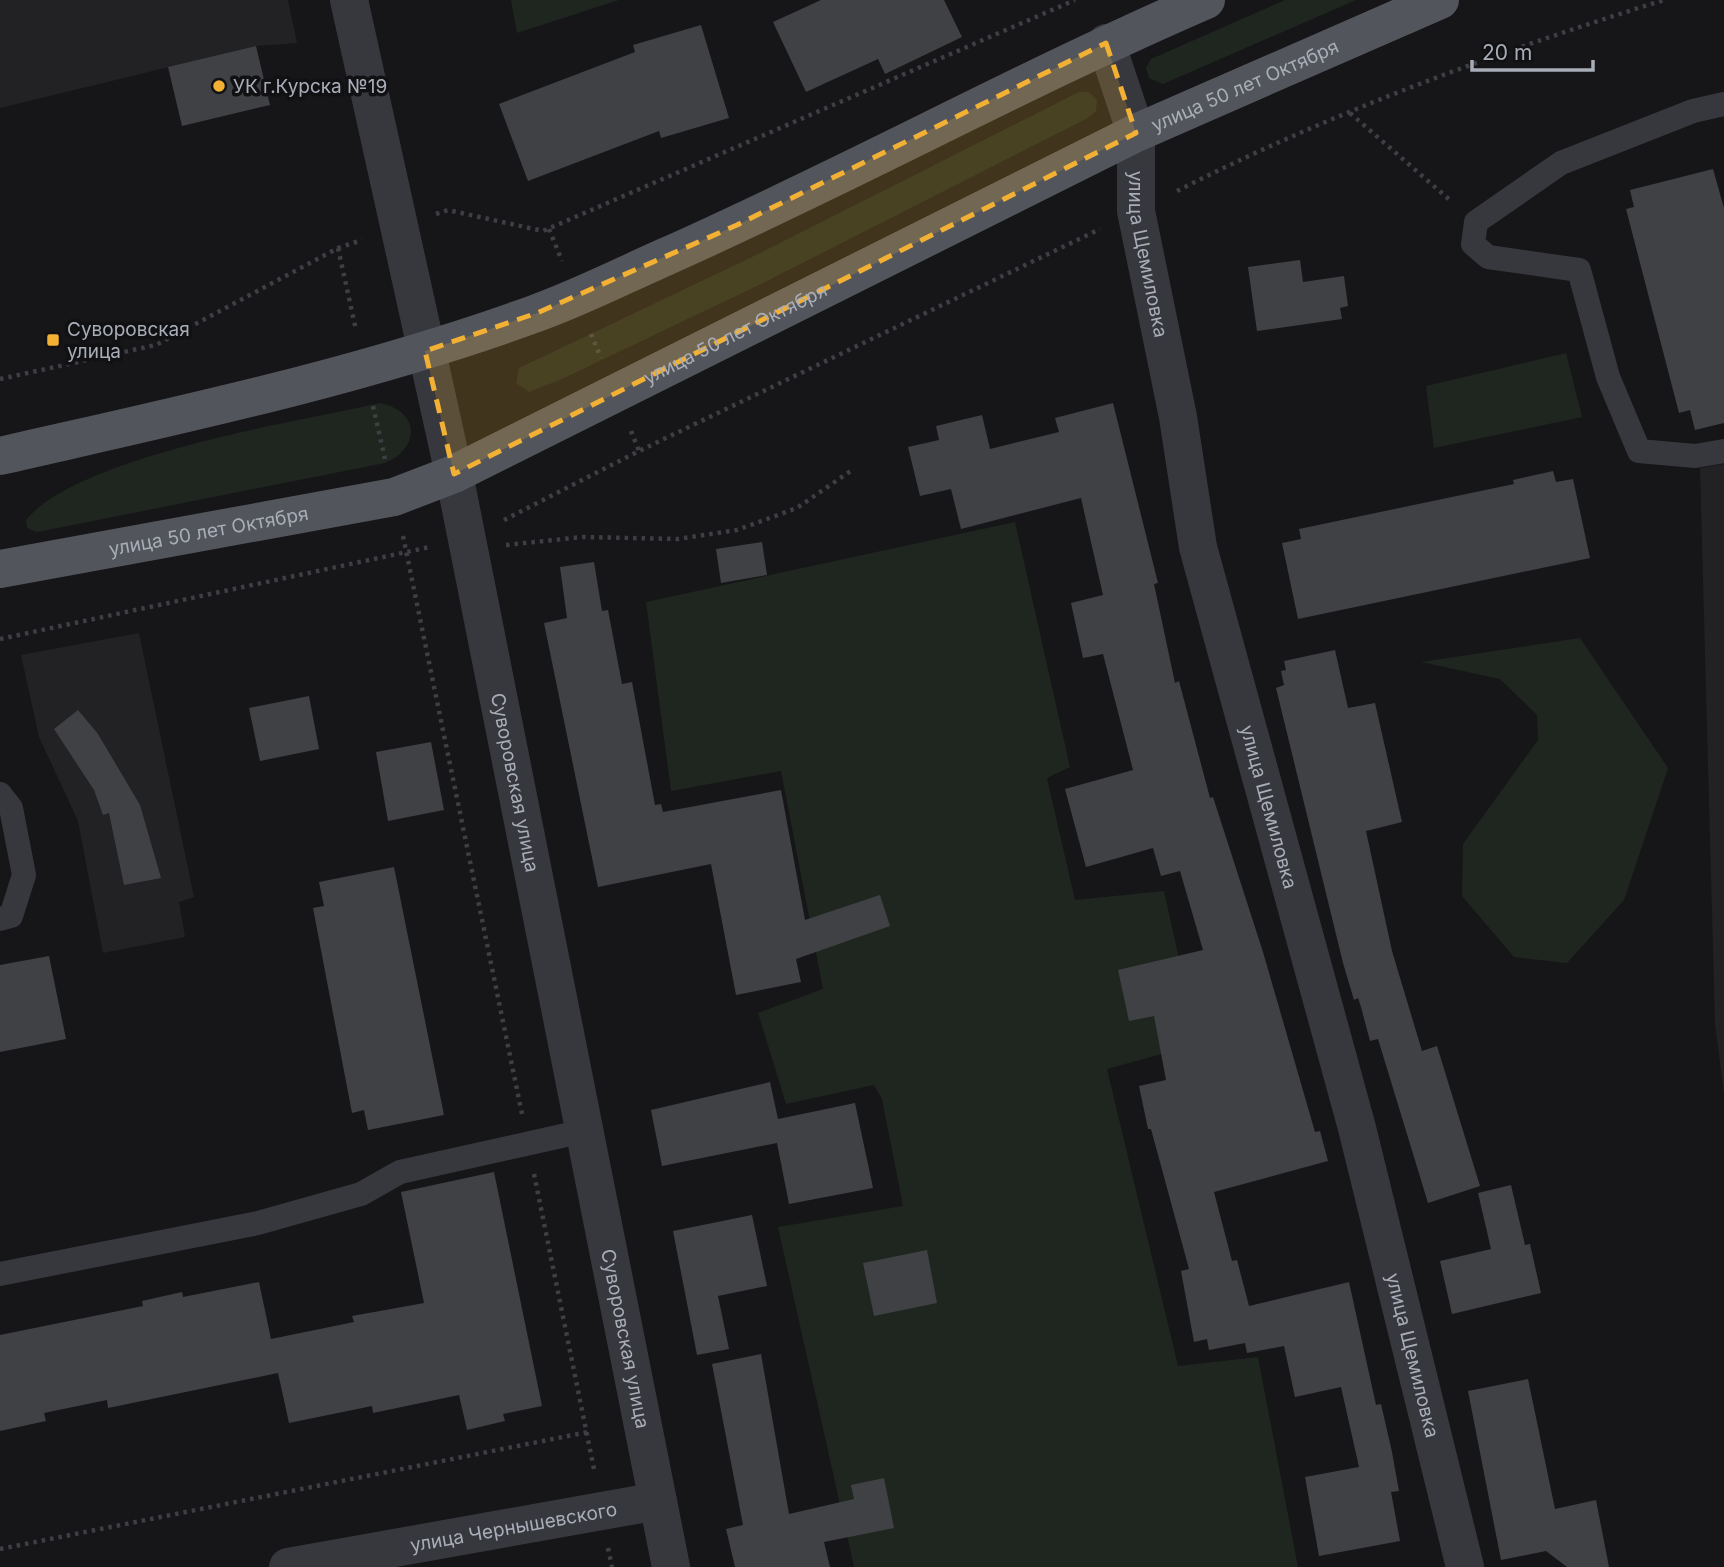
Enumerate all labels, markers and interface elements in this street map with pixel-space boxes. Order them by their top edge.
scale bar [1472,28,1593,72]
street label: улица 50 лет Октября [1148,34,1342,136]
text: 20 m [1482,40,1532,65]
place label: УК г.Курска №19 [233,75,387,98]
marker: УК г.Курска №19 [211,78,227,94]
street label: улица Щемиловка [1125,171,1173,339]
street label: улица 50 лет Октября [639,278,831,389]
place label: Суворовская улица [67,318,190,363]
marker: Суворовская улица [45,332,61,348]
street label: улица 50 лет Октября [107,501,310,560]
street label: Суворовская улица [486,691,544,874]
street label: улица Щемиловка [1236,722,1302,891]
street label: Суворовская улица [597,1247,655,1430]
street label: улица Щемиловка [1382,1270,1444,1440]
street label: улица Чернышевского [408,1497,619,1557]

